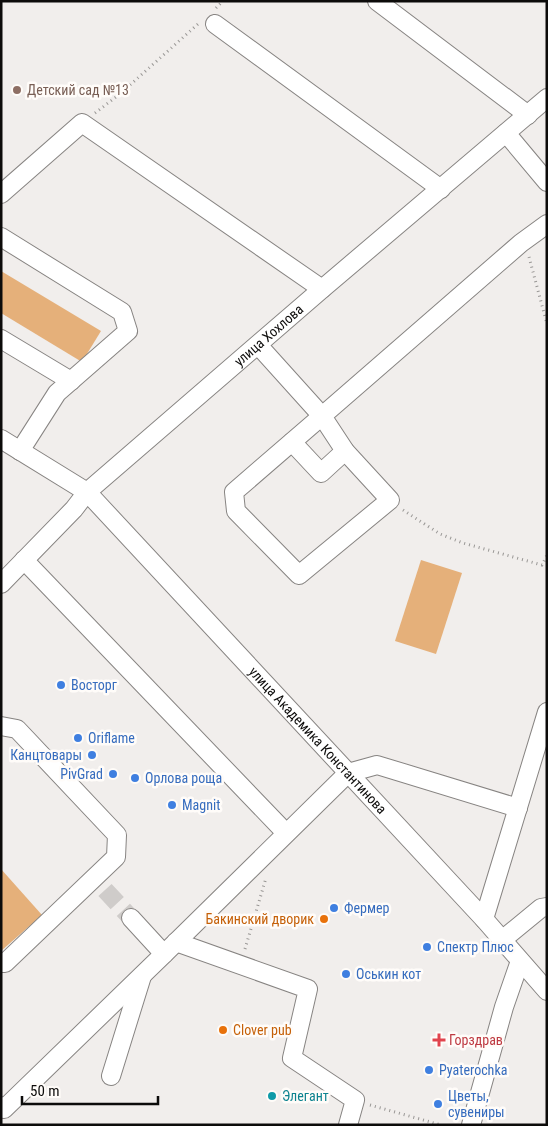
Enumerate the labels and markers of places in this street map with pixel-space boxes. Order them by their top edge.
place label: Детский сад №13 [27,82,129,98]
marker: Детский сад №13 [11,84,23,96]
place label: Восторг [71,677,117,693]
marker: Восторг [55,679,67,691]
place label: Oriflame [88,730,135,746]
marker: Oriflame [72,732,84,744]
place label: Канцтовары [10,747,82,763]
marker: Канцтовары [86,749,98,761]
place label: PivGrad [60,766,103,782]
marker: PivGrad [107,768,119,780]
place label: Орлова роща [145,770,222,786]
marker: Орлова роща [129,772,141,784]
place label: Magnit [182,797,220,813]
marker: Magnit [166,799,178,811]
place label: Фермер [344,900,390,916]
marker: Фермер [328,902,340,914]
place label: Бакинский дворик [206,911,314,927]
marker: Бакинский дворик [318,913,330,925]
place label: Спектр Плюс [437,939,514,955]
marker: Спектр Плюс [421,941,433,953]
place label: Оськин кот [356,966,421,982]
marker: Оськин кот [340,968,352,980]
place label: Clover pub [233,1022,292,1038]
marker: Clover pub [217,1024,229,1036]
place label: Горздрав [449,1032,503,1048]
marker: Горздрав [433,1034,445,1046]
place label: Pyaterochka [439,1062,507,1078]
marker: Pyaterochka [423,1064,435,1076]
place label: Элегант [282,1088,329,1104]
place label: Цветы, сувениры [448,1088,505,1120]
marker: Элегант [266,1090,278,1102]
marker: Цветы, сувениры [432,1098,444,1110]

